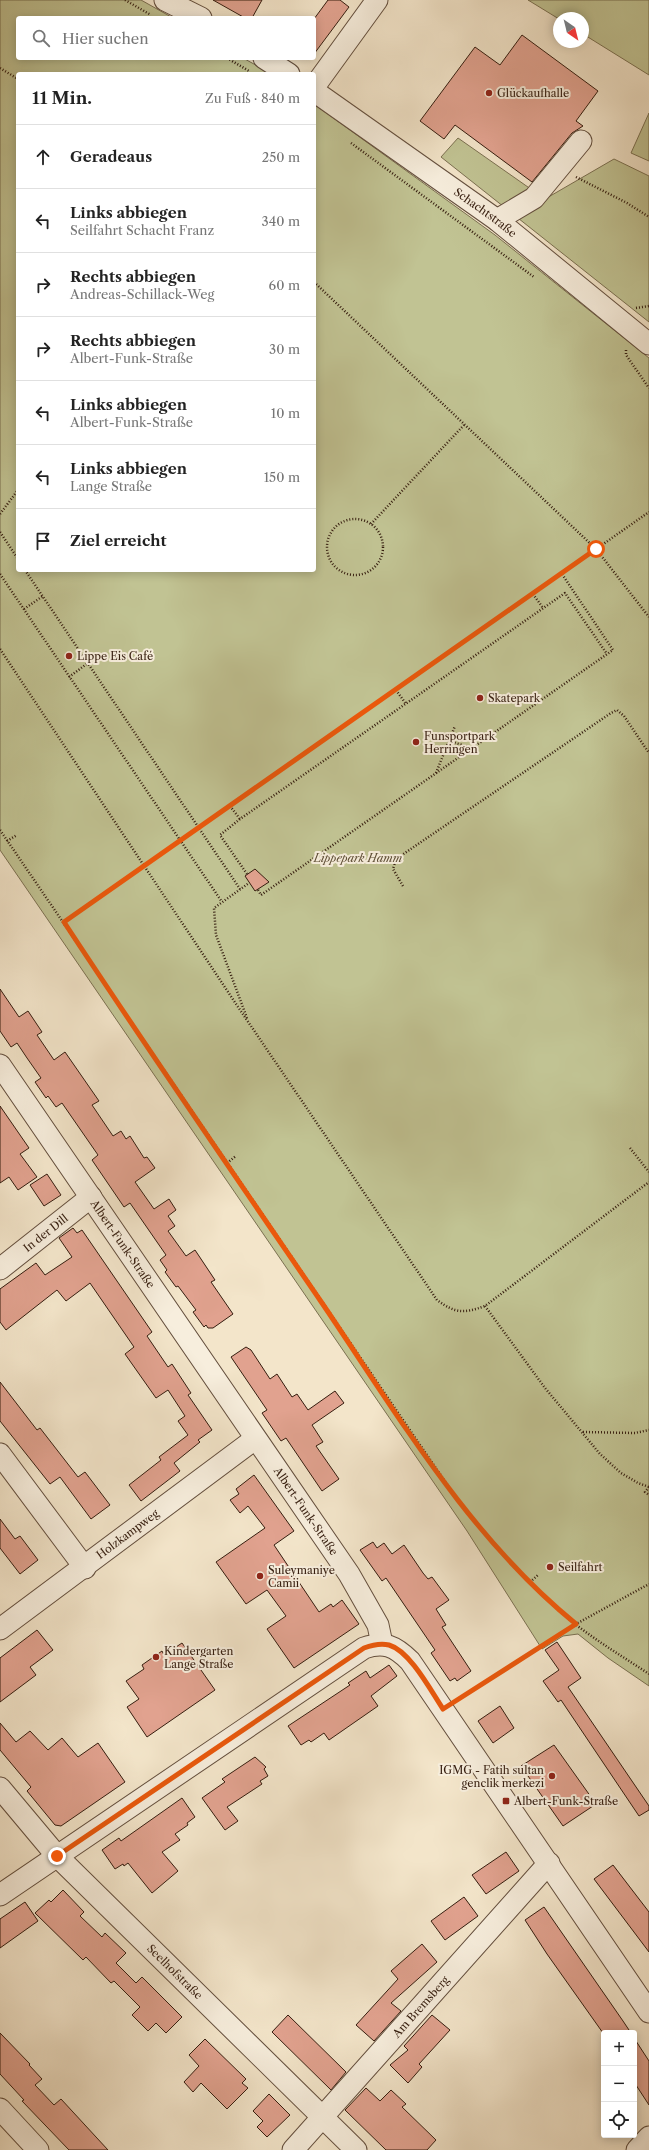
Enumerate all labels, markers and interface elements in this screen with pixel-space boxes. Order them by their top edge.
north arrow [553,12,589,48]
search box [16,16,316,60]
icon: search [30,27,52,49]
text: Hier suchen [62,29,149,48]
place label: Glückaufhalle [497,86,569,100]
text: 11 Min. [32,88,92,108]
marker: Glückaufhalle [484,88,494,98]
text: Zu Fuß · 840 m [205,90,300,106]
icon: ahead [32,146,54,168]
text: Geradeaus [70,147,152,166]
text: 250 m [262,149,300,165]
street label: Schachtstraße [451,185,520,240]
text: Links abbiegen [70,203,187,222]
icon: left [32,210,54,232]
text: 340 m [262,213,300,229]
text: Seilfahrt Schacht Franz [70,222,214,238]
text: Rechts abbiegen [70,267,196,286]
icon: right [32,274,54,296]
text: 60 m [269,277,300,293]
text: Andreas-Schillack-Weg [70,286,214,302]
text: Rechts abbiegen [70,331,196,350]
icon: right [32,338,54,360]
text: 30 m [269,341,300,357]
text: Albert-Funk-Straße [70,350,193,366]
text: Links abbiegen [70,395,187,414]
icon: left [32,402,54,424]
text: 10 m [271,405,300,421]
text: Albert-Funk-Straße [70,414,193,430]
text: Links abbiegen [70,459,187,478]
icon: left [32,466,54,488]
text: 150 m [264,469,300,485]
text: Lange Straße [70,478,152,494]
icon: arrive [32,530,54,552]
text: Ziel erreicht [70,531,166,550]
route start [587,540,605,558]
place label: Lippe Eis Café [77,649,153,663]
marker: Lippe Eis Café [64,651,74,661]
place label: Skatepark [488,691,541,705]
marker: Skatepark [475,693,485,703]
place label: Funsportpark Herringen [424,729,496,756]
marker: Funsportpark Herringen [411,737,421,747]
park label: Lippepark Hamm [313,851,402,865]
street label: Albert-Funk-Straße [87,1196,158,1291]
street label: In der Dill [20,1211,71,1255]
street label: Albert-Funk-Straße [270,1463,341,1558]
street label: Holzkampweg [93,1506,162,1562]
place label: Seilfahrt [558,1560,603,1574]
marker: Seilfahrt [545,1562,555,1572]
place label: Suleymaniye Camii [268,1563,335,1590]
marker: Suleymaniye Camii [255,1571,265,1581]
place label: Kindergarten Lange Straße [164,1644,233,1671]
marker: Kindergarten Lange Straße [151,1652,161,1662]
place label: IGMG - Fatih sultan genclik merkezi [439,1763,545,1790]
marker: IGMG - Fatih sultan genclik merkezi [547,1771,557,1781]
place label: Albert-Funk-Straße [513,1794,618,1808]
marker: Albert-Funk-Straße [501,1796,511,1806]
route end [48,1847,66,1865]
street label: Seelhofstraße [144,1941,206,2002]
street label: Am Bremsberg [389,1973,452,2041]
map controls [601,2030,637,2138]
button: + [601,2030,637,2066]
button: − [601,2066,637,2102]
button: locate [601,2102,637,2138]

